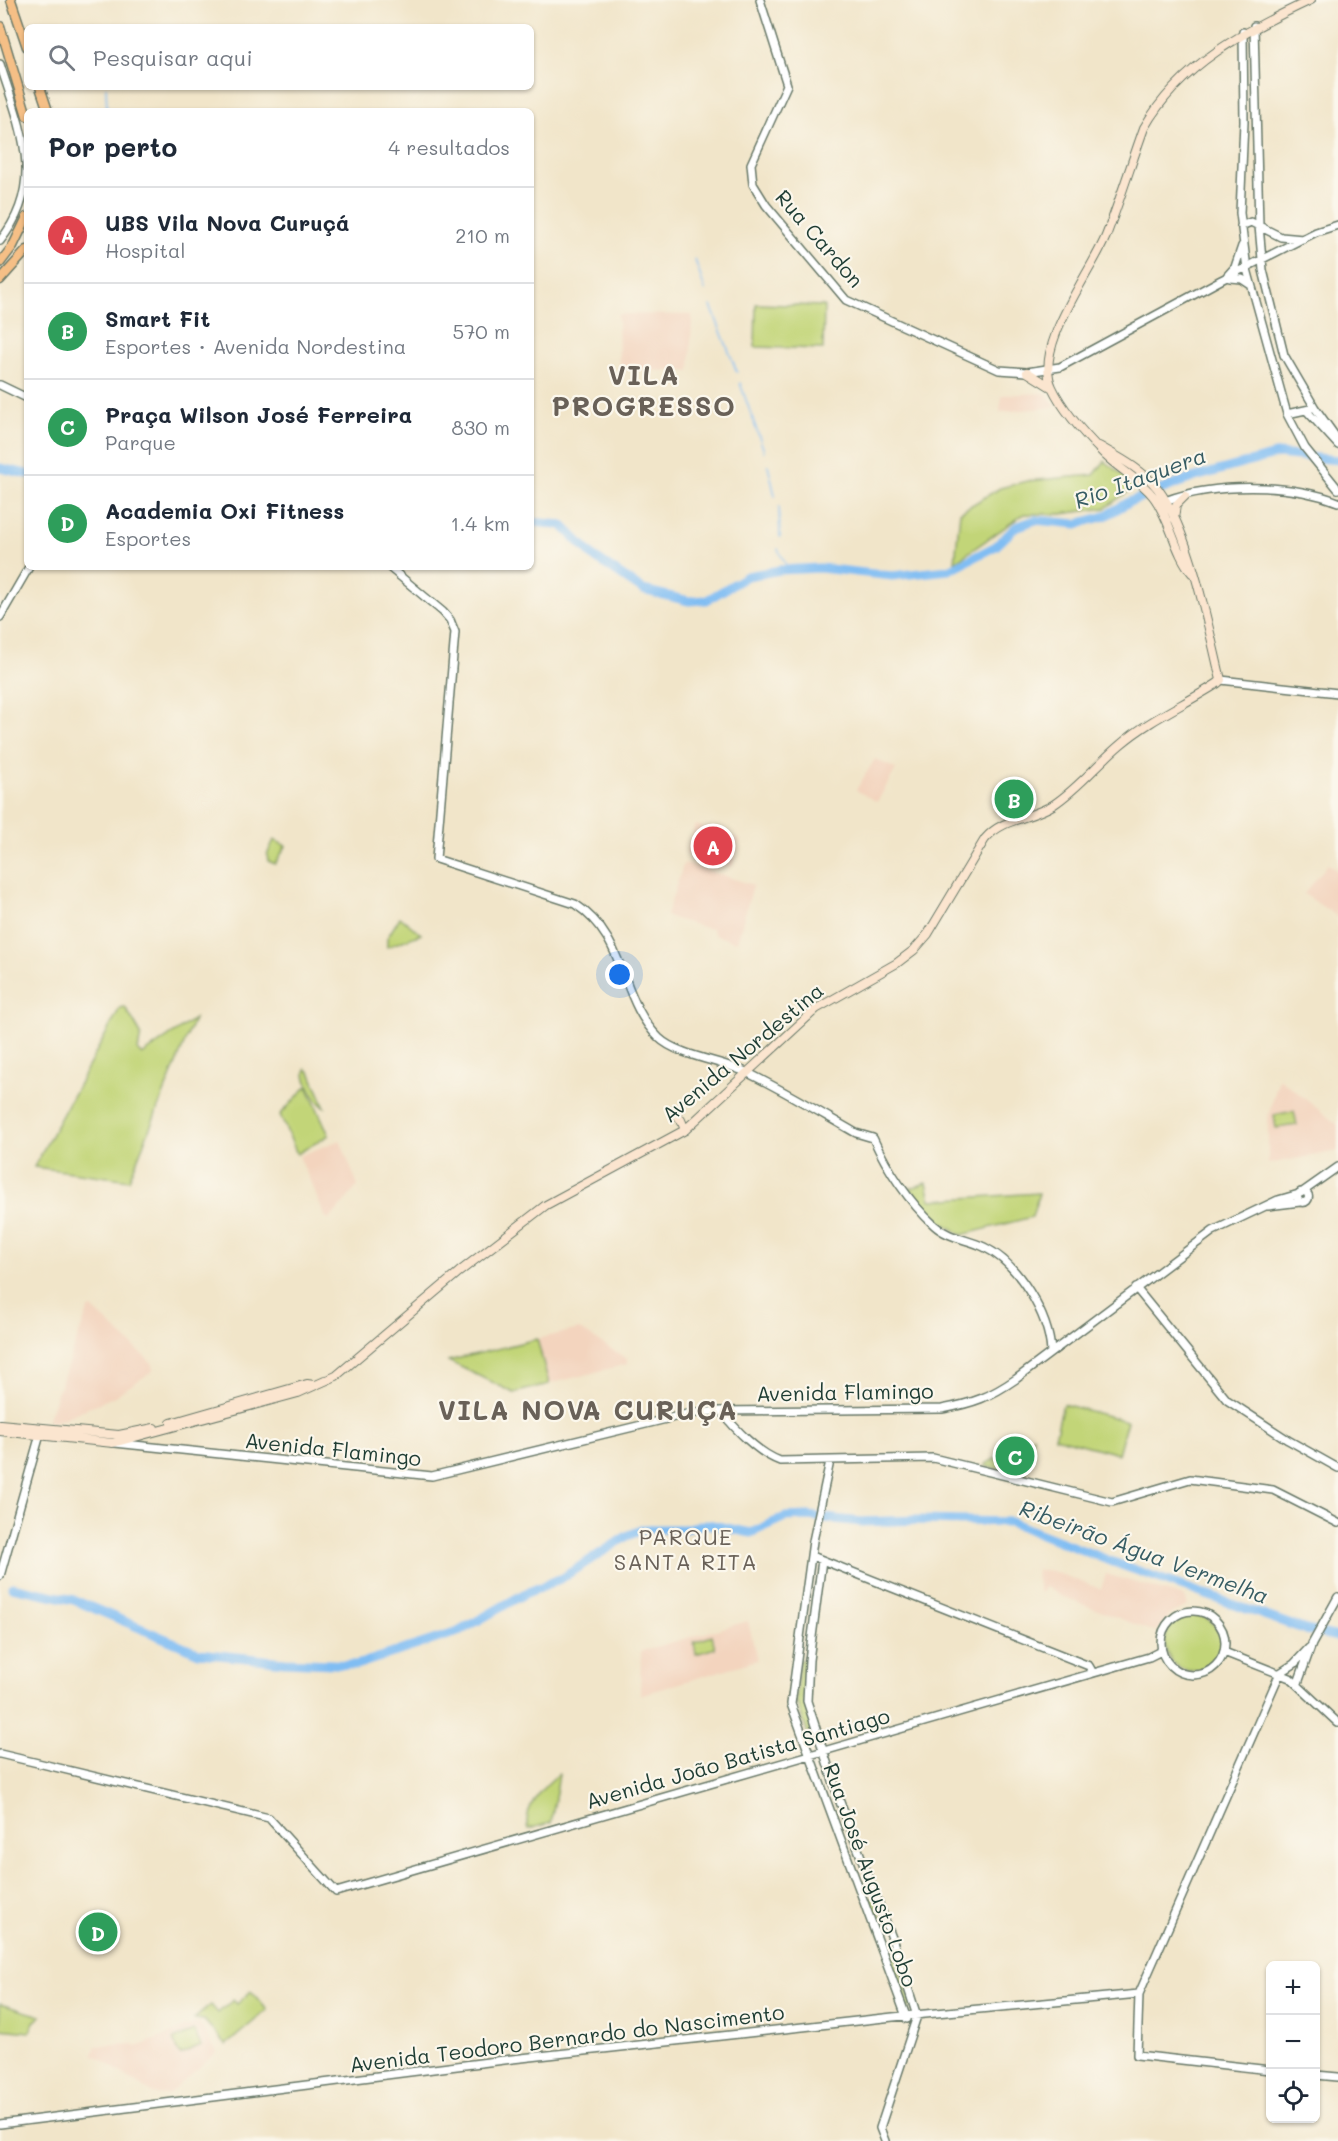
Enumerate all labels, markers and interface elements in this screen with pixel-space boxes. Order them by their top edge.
search box [24,24,534,90]
icon: search [45,41,78,74]
text: Pesquisar aqui [93,43,253,72]
text: Por perto [48,130,177,164]
text: 4 resultados [388,134,510,160]
street label: Rua Cardon [770,184,870,292]
text: UBS Vila Nova Curuçá [105,208,349,237]
text: A [61,222,74,248]
text: 210 m [455,222,510,248]
text: Hospital [105,237,186,263]
text: Smart Fit [105,304,210,333]
text: B [61,318,74,344]
text: 570 m [453,318,510,344]
text: Esportes · Avenida Nordestina [105,333,406,359]
district label: VILA PROGRESSO [551,357,737,423]
text: Praça Wilson José Ferreira [105,400,412,429]
text: C [60,414,75,440]
text: 830 m [452,414,510,440]
text: Parque [105,429,176,455]
water label: Rio Itaquera [1070,440,1210,515]
text: Academia Oxi Fitness [105,496,344,525]
text: D [60,510,75,536]
text: 1.4 km [450,510,510,536]
text: Esportes [105,525,191,551]
pin: B [994,776,1034,822]
pin: A [694,824,732,868]
your location [605,960,634,989]
street label: Avenida Nordestina [656,976,829,1127]
street label: Avenida Flamingo [756,1376,934,1407]
district label: VILA NOVA CURUÇA [438,1392,738,1427]
street label: Avenida Flamingo [244,1426,423,1471]
pin: C [996,1434,1034,1478]
water label: Ribeirão Água Vermelha [1016,1493,1273,1610]
district label: PARQUE SANTA RITA [614,1522,758,1576]
street label: Avenida João Batista Santiago [583,1701,893,1814]
street label: Rua José Augusto Lobo [818,1759,925,1990]
pin: D [78,1910,118,1954]
map controls [1266,1961,1320,2123]
button: + [1266,1961,1320,2015]
street label: Avenida Teodoro Bernardo do Nascimento [348,1997,786,2078]
button: − [1266,2015,1320,2069]
button: locate [1266,2069,1320,2123]

